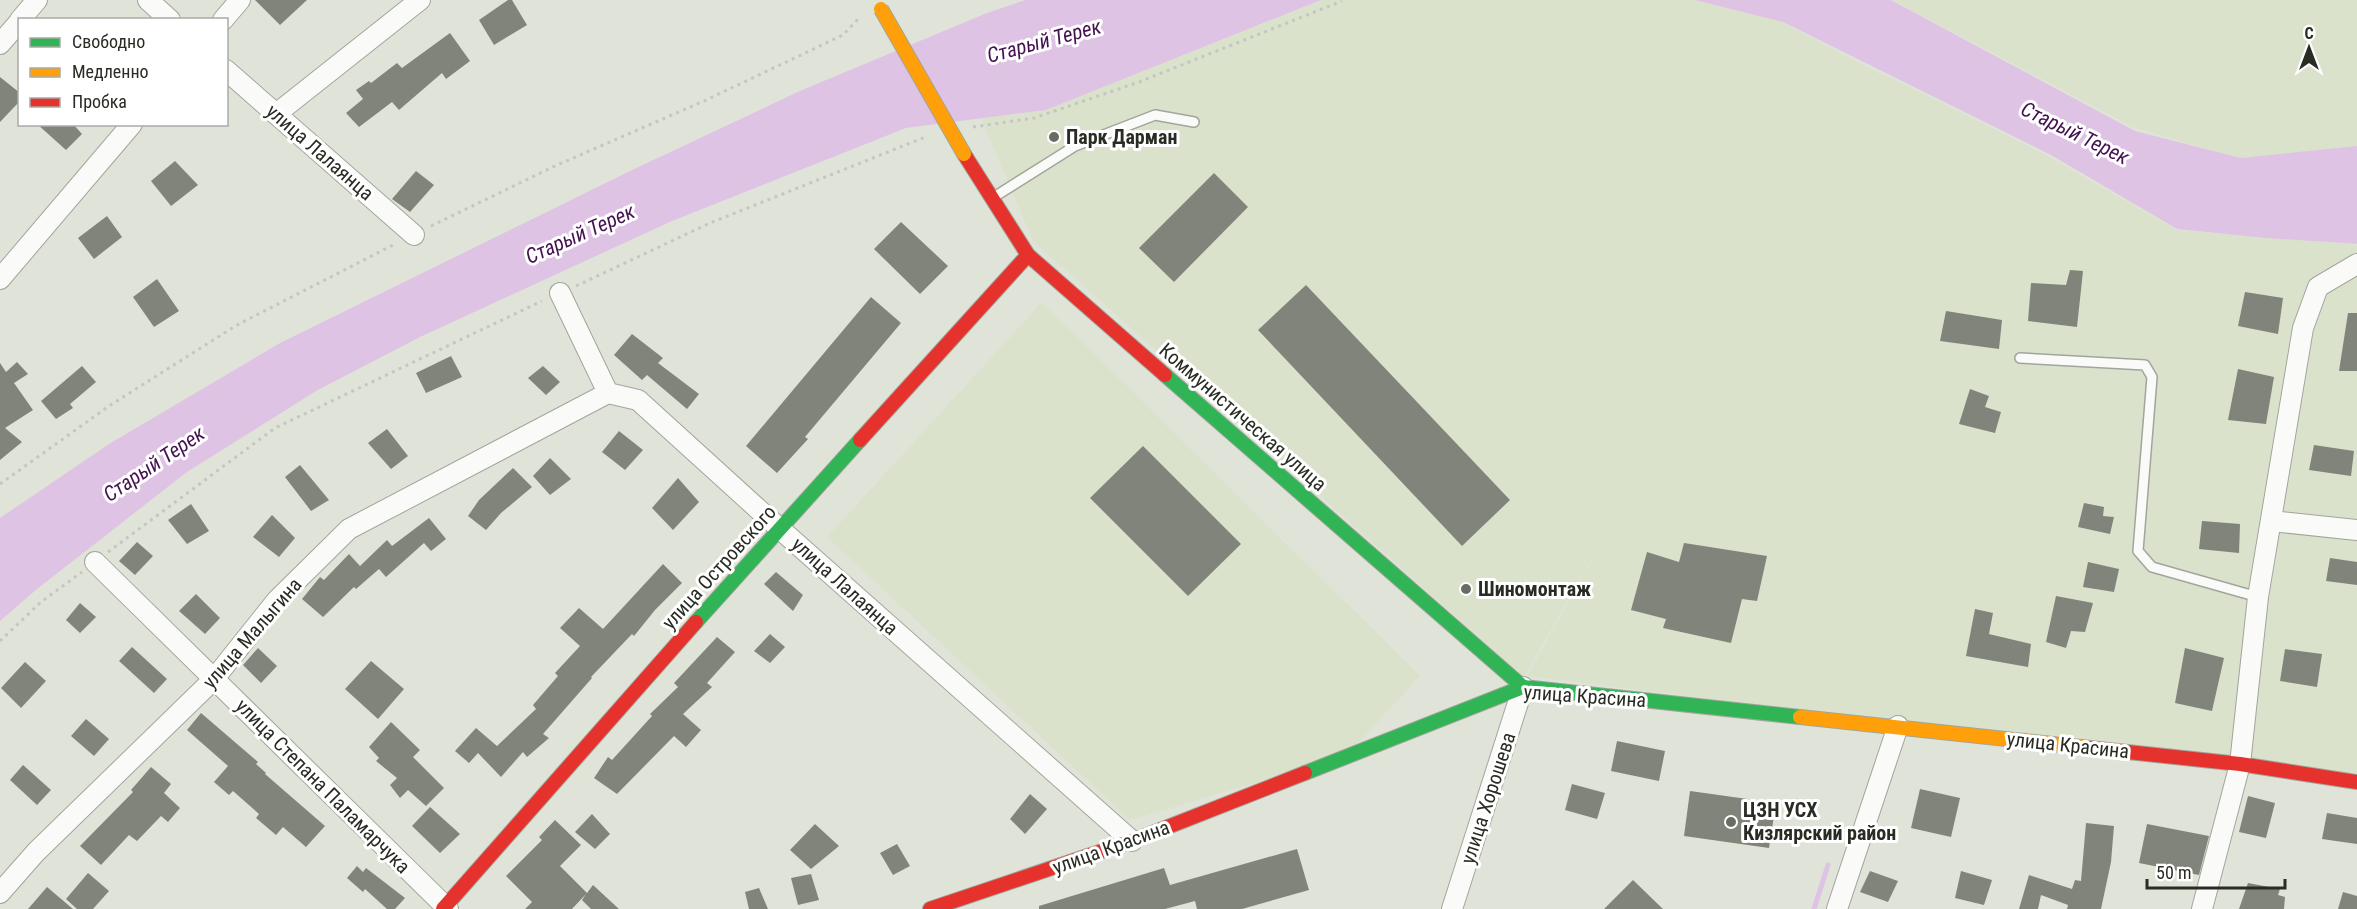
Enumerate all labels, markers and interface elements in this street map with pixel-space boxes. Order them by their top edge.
water label: Старый Терек [984,14,1105,68]
legend [18,18,228,126]
north arrow [2279,18,2339,78]
text: С [2304,24,2314,43]
text: Свободно [72,31,145,52]
text: Медленно [72,61,149,82]
text: Пробка [72,91,127,112]
water label: Старый Терек [2017,97,2134,170]
street label: улица Лалаянца [261,99,379,205]
place label: Парк Дарман [1066,125,1177,149]
marker: Парк Дарман [1047,130,1061,144]
water label: Старый Терек [522,199,639,269]
street label: Коммунистическая улица [1155,338,1331,496]
water label: Старый Терек [99,421,210,507]
street label: улица Островского [657,500,781,634]
street label: улица Лалаянца [787,532,903,640]
street label: улица Малыгина [197,573,307,693]
place label: Шиномонтаж [1478,577,1591,601]
marker: Шиномонтаж [1459,582,1473,596]
street label: улица Красина [1523,680,1647,712]
street label: улица Степана Паламарчука [231,694,415,878]
street label: улица Красина [2006,727,2130,763]
street label: улица Хорошева [1455,729,1521,867]
place label: ЦЗН УСХ Кизлярский район [1743,798,1896,845]
street label: улица Красина [1049,815,1173,879]
marker: ЦЗН УСХ Кизлярский район [1724,815,1738,829]
scale bar [2147,852,2285,890]
text: 50 m [2156,862,2191,883]

